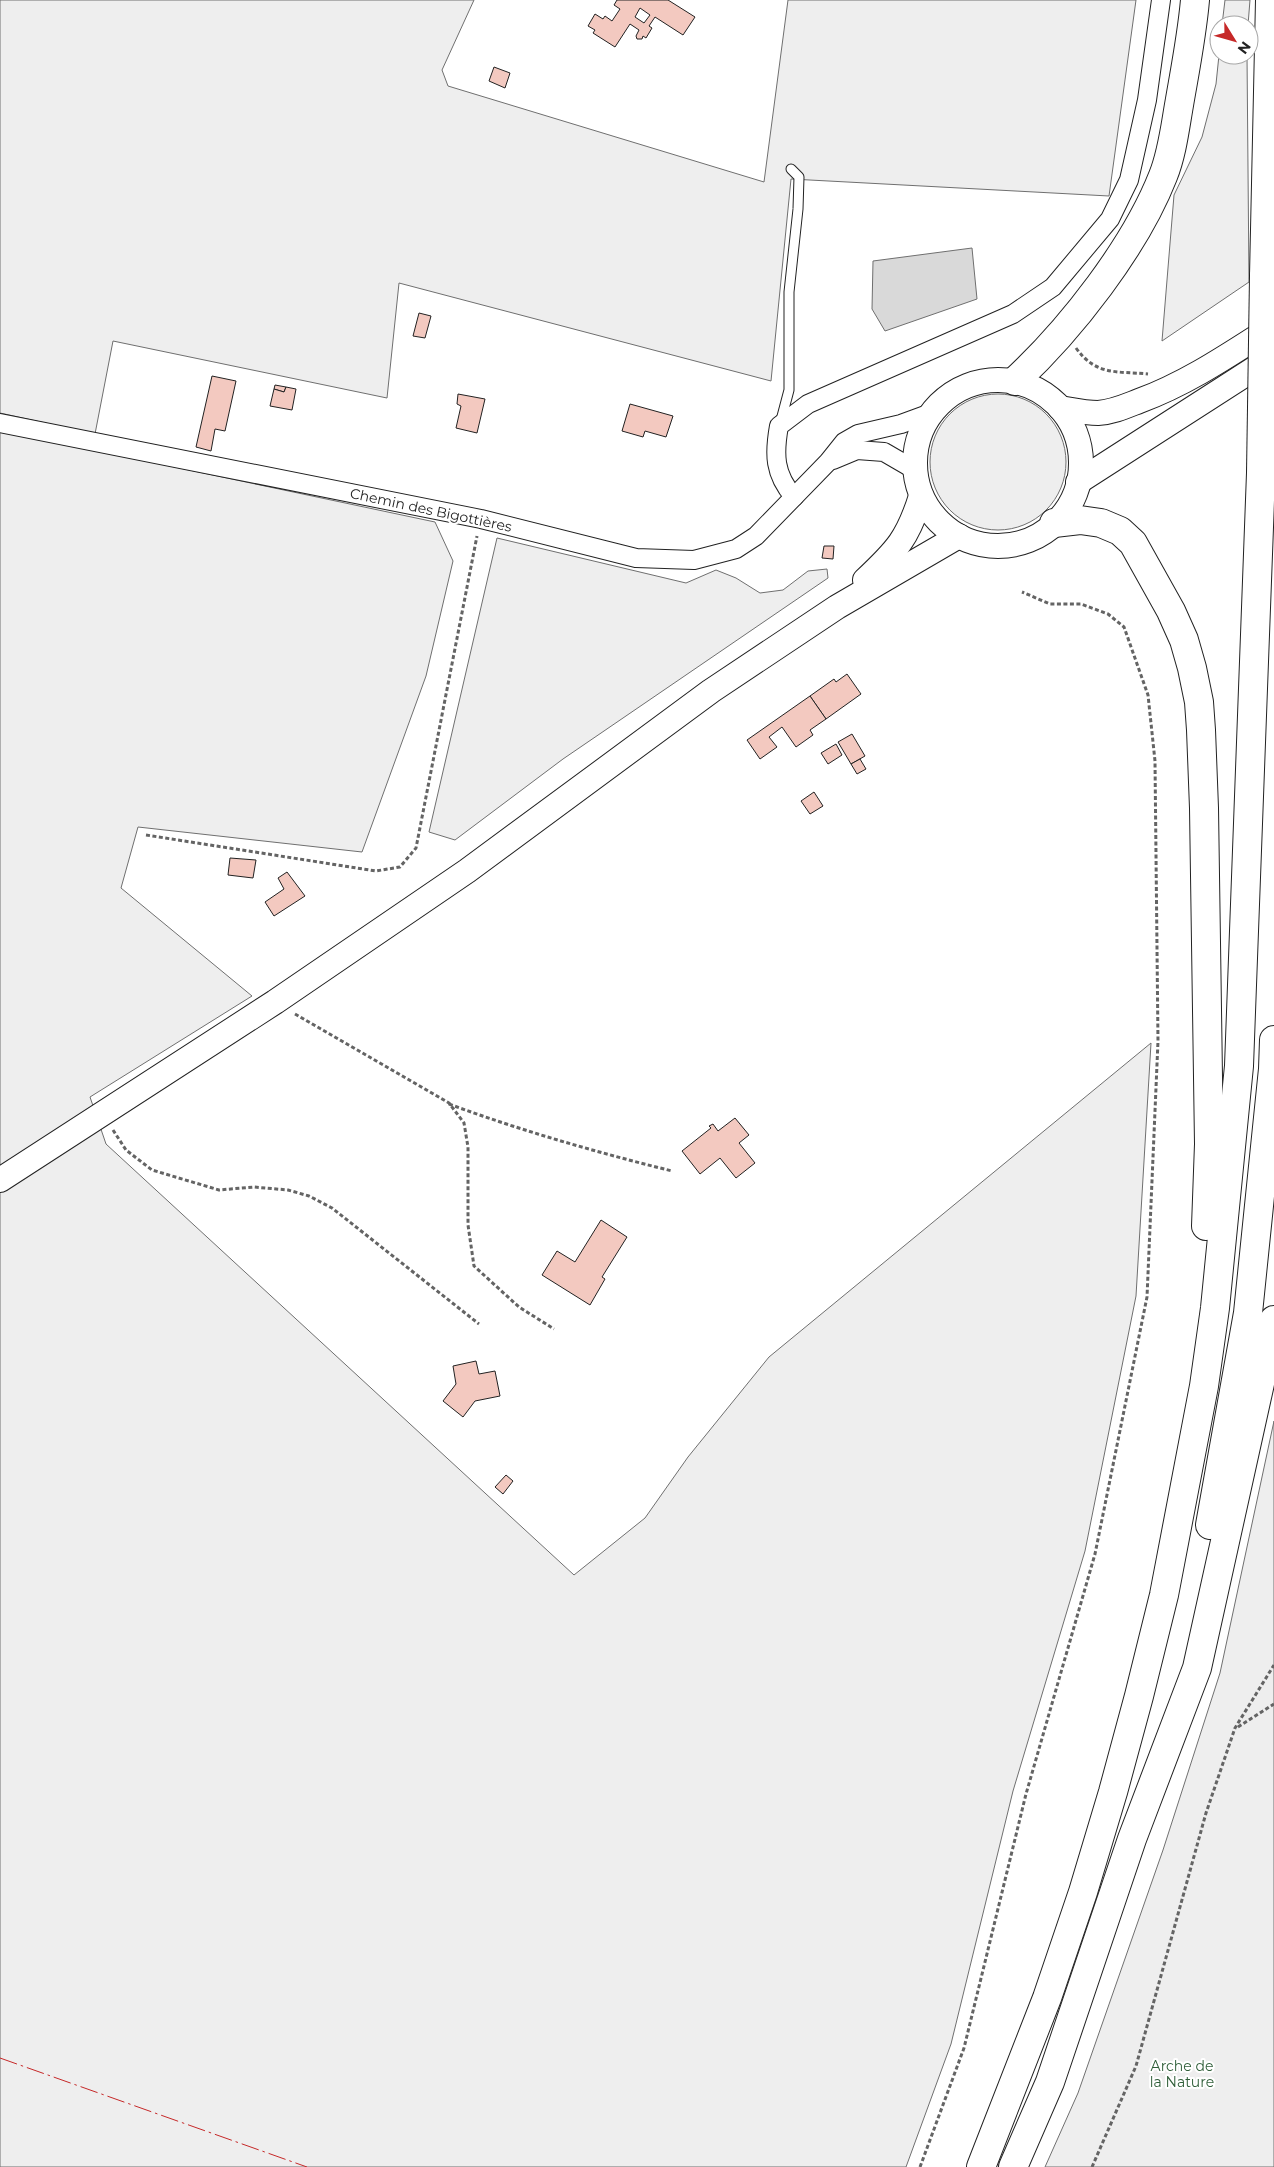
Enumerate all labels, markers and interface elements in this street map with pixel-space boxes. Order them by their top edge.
north arrow [1209,15,1259,65]
text: N [1234,38,1255,58]
street label: Chemin des Bigottières [349,484,514,536]
park label: Arche de la Nature [1150,2057,1214,2091]

